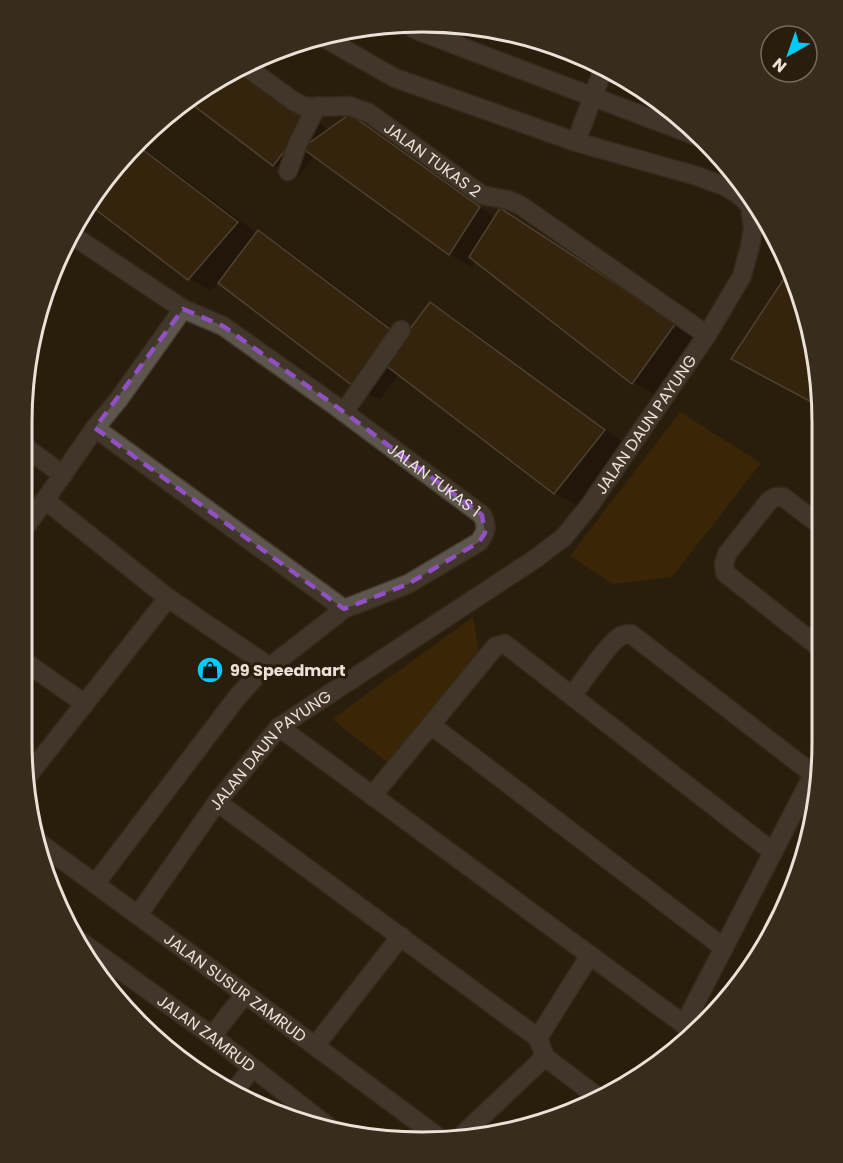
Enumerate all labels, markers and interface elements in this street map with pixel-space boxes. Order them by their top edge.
north arrow [759,24,819,84]
text: N [768,52,792,78]
street label: JALAN TUKAS 2 [379,116,486,202]
street label: JALAN DAUN PAYUNG [589,350,702,499]
street label: JALAN TUKAS 1 [383,437,486,522]
shop icon: 99 Speedmart [195,655,225,685]
place label: 99 Speedmart [230,659,346,682]
street label: JALAN DAUN PAYUNG [203,684,336,815]
street label: JALAN SUSUR ZAMRUD [159,927,311,1047]
street label: JALAN ZAMRUD [152,989,261,1077]

